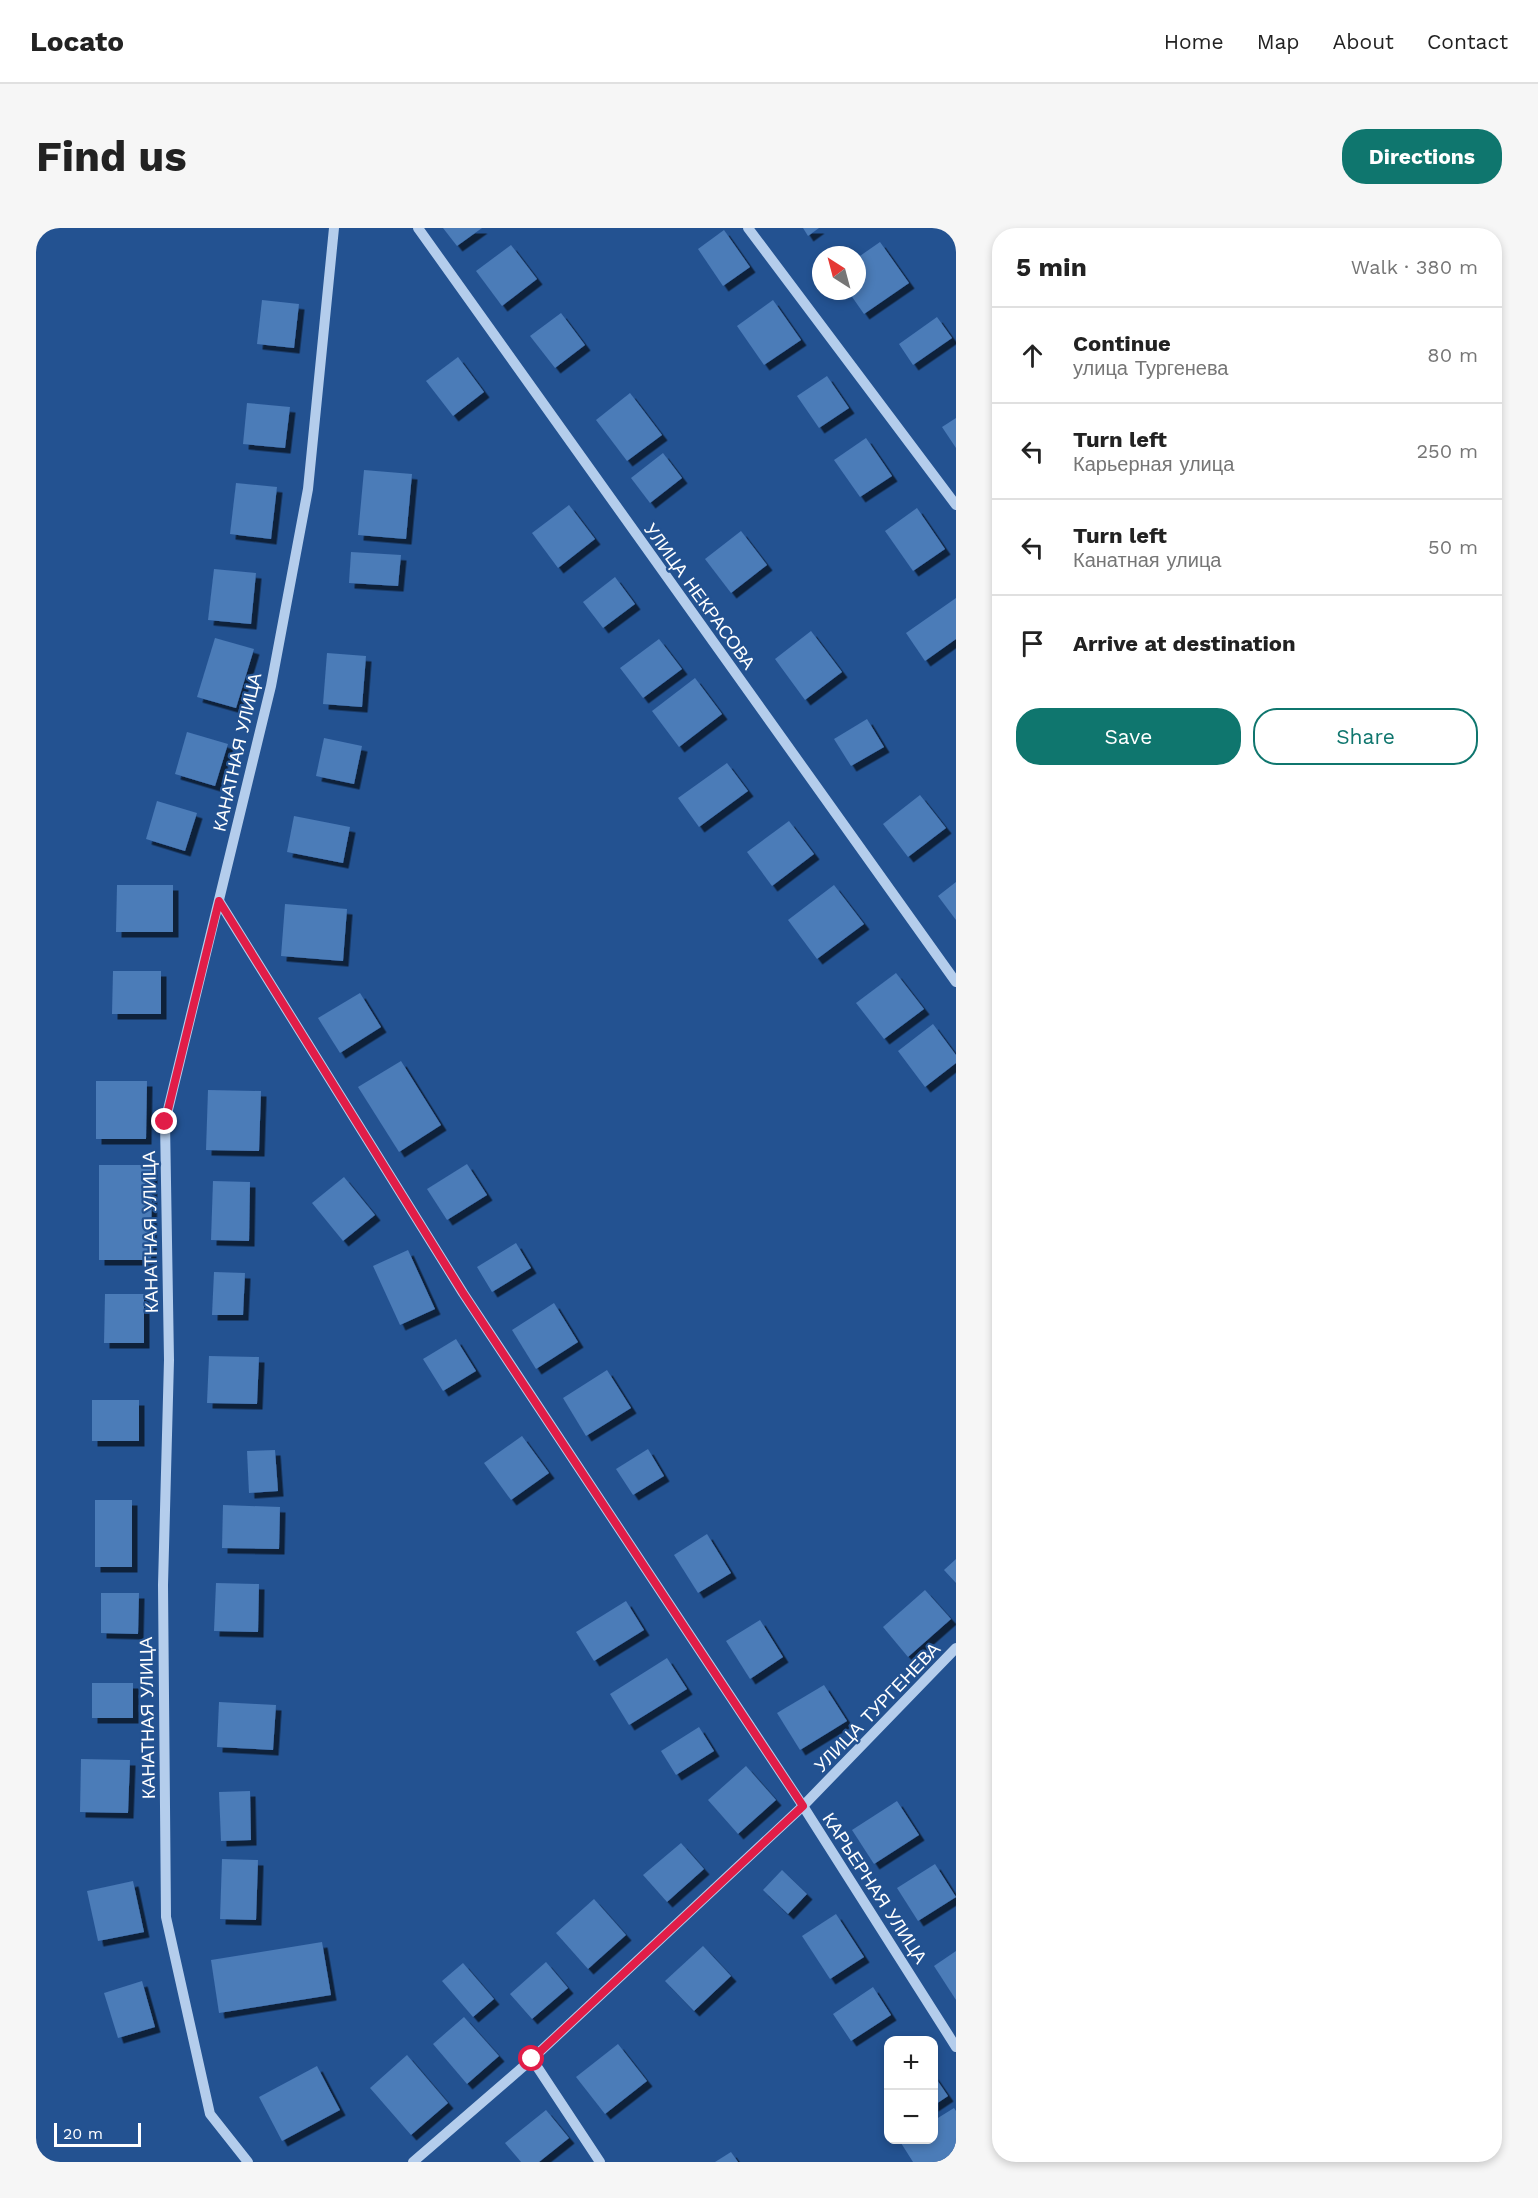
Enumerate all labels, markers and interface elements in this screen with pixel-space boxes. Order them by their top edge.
text: Locato [30,25,124,58]
text: Home [1164,29,1224,54]
text: Map [1257,29,1300,54]
text: About [1333,29,1394,54]
text: Contact [1427,29,1508,54]
button: Directions [1342,129,1502,184]
text: Find us [36,132,187,181]
north arrow [812,246,866,300]
text: 5 min [1016,252,1087,282]
text: Walk · 380 m [1351,255,1478,279]
text: Continue [1073,331,1171,356]
icon: ahead [1016,339,1049,372]
text: 80 m [1427,343,1478,367]
text: улица Тургенева [1073,356,1228,380]
text: Turn left [1073,427,1167,452]
icon: left [1016,435,1049,468]
text: 250 m [1416,439,1478,463]
text: Карьерная улица [1073,452,1234,476]
street label: УЛИЦА НЕКРАСОВА [640,519,760,673]
text: Turn left [1073,523,1167,548]
icon: left [1016,531,1049,564]
text: 50 m [1428,535,1478,559]
text: Канатная улица [1073,548,1221,572]
icon: arrive [1016,627,1049,660]
text: Arrive at destination [1073,631,1296,656]
street label: КАНАТНАЯ УЛИЦА [209,671,265,833]
button: Save [1016,708,1241,765]
button: Share [1253,708,1478,765]
route end [151,1108,177,1134]
street label: КАНАТНАЯ УЛИЦА [138,1151,162,1313]
street label: КАНАТНАЯ УЛИЦА [135,1637,159,1799]
street label: УЛИЦА ТУРГЕНЕВА [810,1638,944,1776]
street label: КАРЬЕРНАЯ УЛИЦА [818,1809,932,1967]
map controls [884,2036,938,2144]
button: + [884,2036,938,2090]
route start [518,2045,544,2071]
button: − [884,2090,938,2144]
scale bar [54,2120,141,2148]
text: 20 m [63,2124,103,2143]

